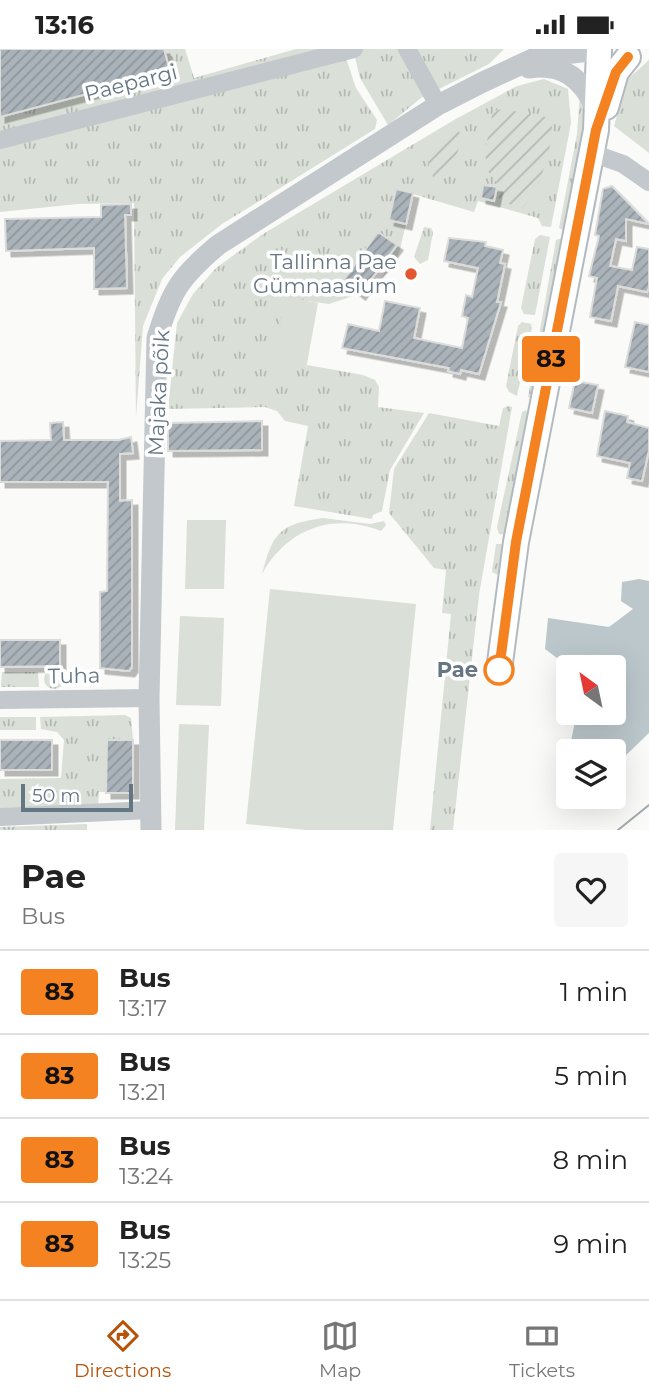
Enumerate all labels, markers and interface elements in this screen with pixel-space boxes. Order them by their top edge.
text: 13:16 [35,9,94,41]
street label: Paepargi [82,59,180,106]
place label: Tallinna Pae Gümnaasium [253,249,397,298]
marker: Tallinna Pae Gümnaasium [403,266,419,282]
street label: Majaka põik [143,329,174,457]
line badge: 83 [520,336,582,382]
text: 83 [536,344,566,373]
marker: Pae [484,655,514,685]
north arrow [556,655,626,725]
map controls [556,655,626,809]
place label: Pae [437,657,478,682]
street label: Tuha [48,663,100,688]
button: layers [556,739,626,809]
scale bar [21,781,133,813]
text: 50 m [32,784,80,807]
button: heart [554,853,628,927]
text: Pae [21,856,86,896]
text: Bus [21,902,65,930]
text: Bus [119,962,171,994]
text: 1 min [560,976,628,1008]
text: 83 [44,977,75,1006]
text: 13:17 [119,994,167,1022]
text: Bus [119,1046,171,1078]
text: 5 min [554,1060,628,1092]
text: 83 [44,1061,75,1090]
text: 13:21 [119,1078,167,1106]
text: Bus [119,1130,171,1162]
text: 8 min [552,1144,628,1176]
text: 83 [44,1145,75,1174]
text: 13:24 [119,1162,173,1190]
text: Bus [119,1214,171,1246]
text: 9 min [553,1228,628,1260]
text: 83 [44,1229,75,1258]
text: 13:25 [119,1246,171,1274]
tab: Directions [74,1317,171,1382]
tab: Map [319,1317,361,1382]
tab: Tickets [509,1317,575,1382]

